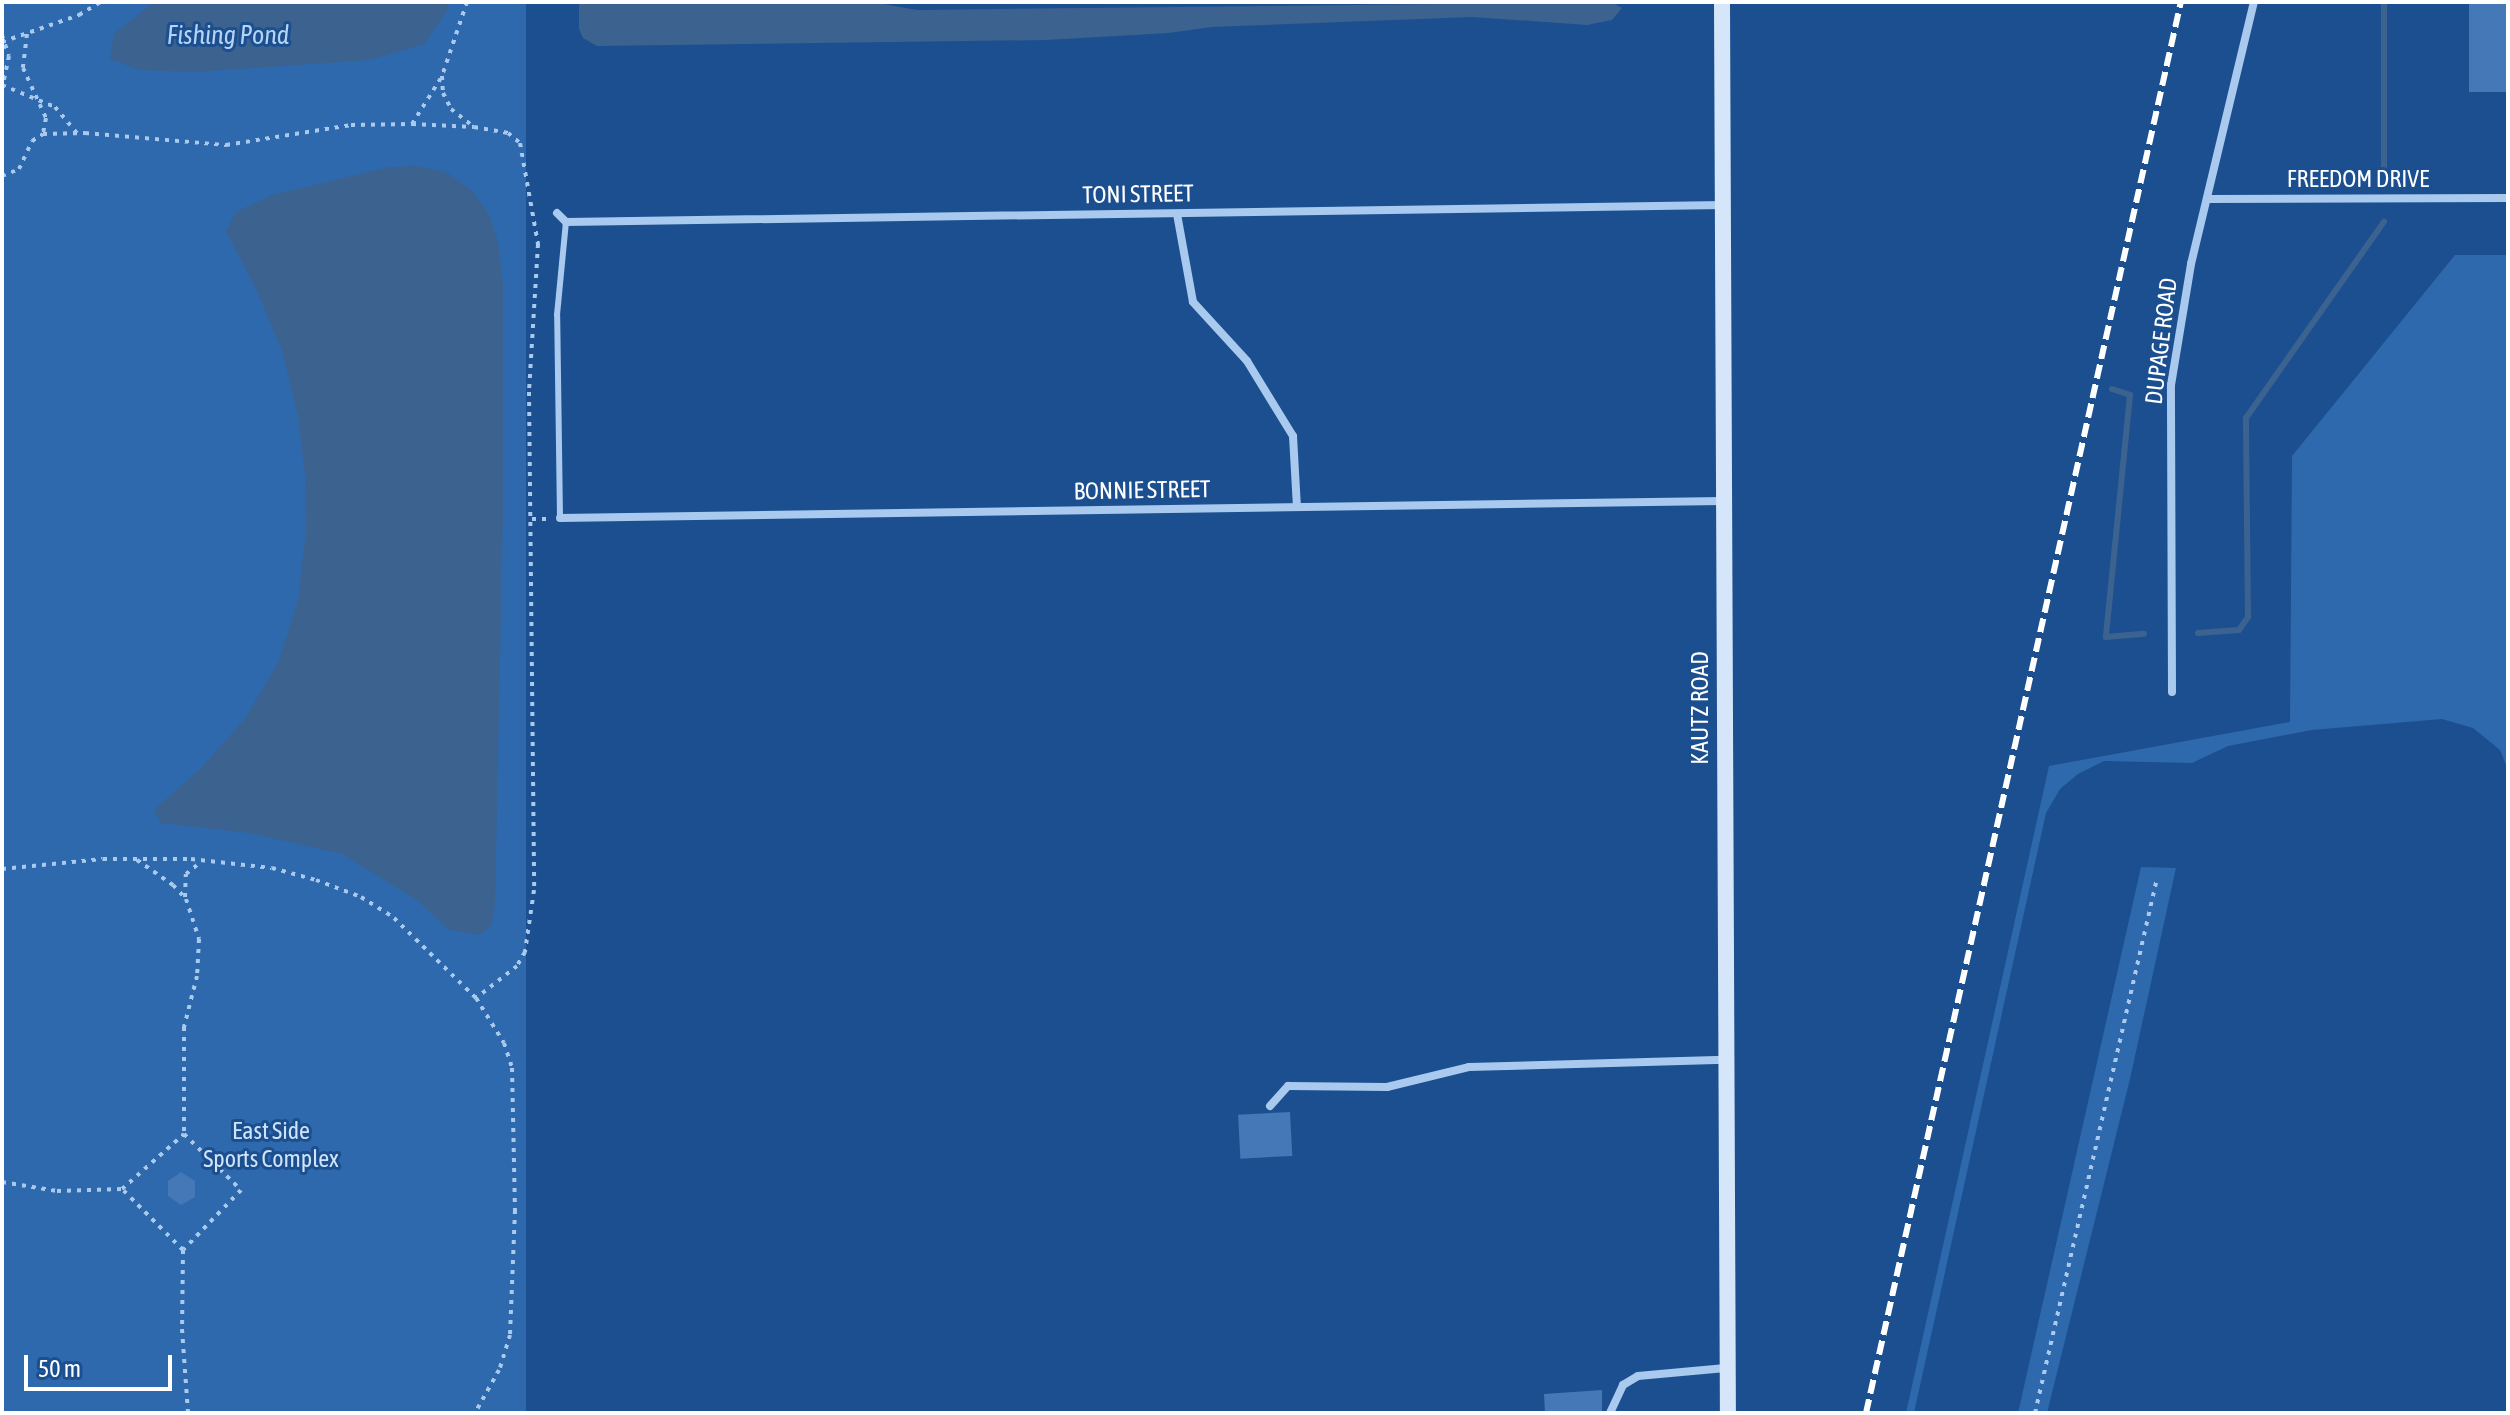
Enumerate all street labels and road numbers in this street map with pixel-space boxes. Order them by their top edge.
street label: FREEDOM DRIVE [2287,165,2429,193]
street label: TONI STREET [1082,179,1194,209]
street label: DUPAGE ROAD [2139,276,2183,406]
street label: BONNIE STREET [1073,474,1211,506]
street label: KAUTZ ROAD [1686,651,1714,765]

